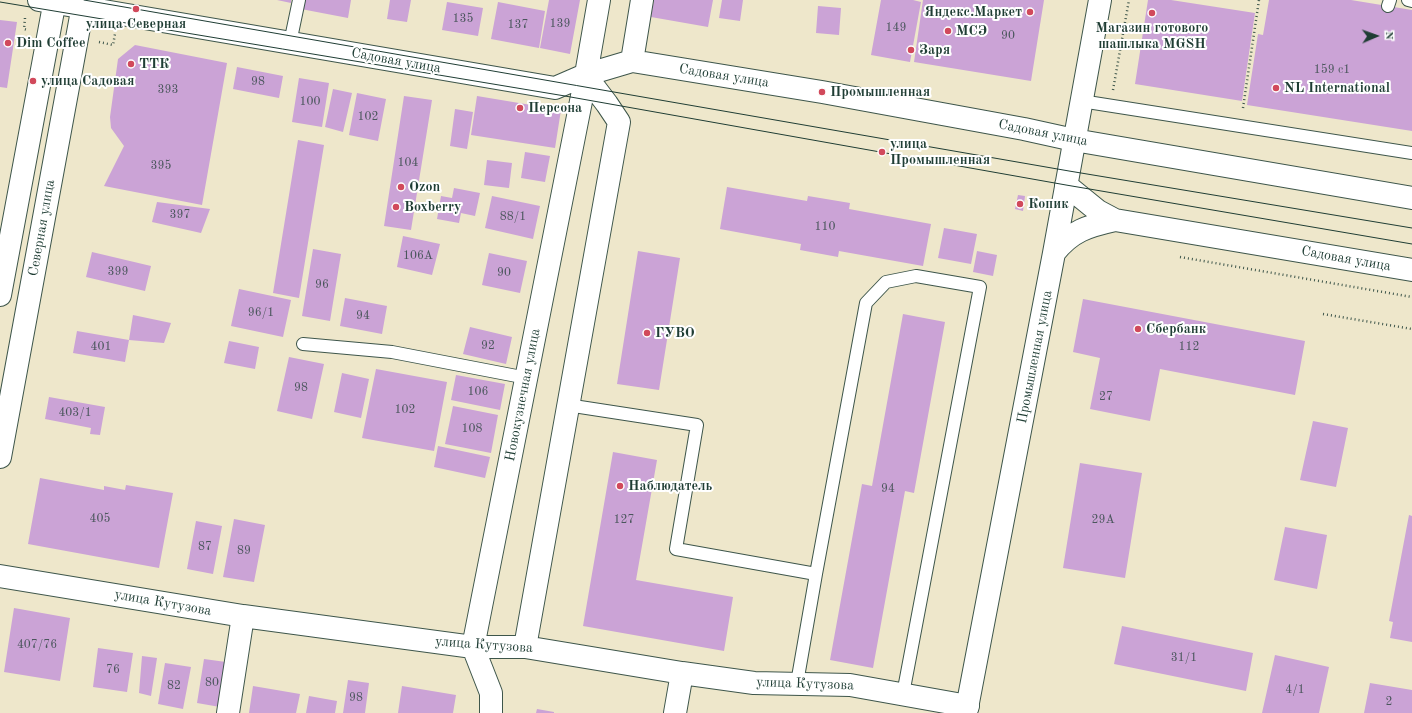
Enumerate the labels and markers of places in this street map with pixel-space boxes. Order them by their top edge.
marker: улица Северная [131,4,141,14]
place label: Яндекс.Маркет [924,4,1022,20]
marker: Яндекс.Маркет [1025,7,1035,17]
marker: Магазин готового шашлыка MGSH [1147,8,1157,18]
place label: улица Северная [86,16,186,32]
place label: Магазин готового шашлыка MGSH [1096,20,1208,52]
place label: МСЭ [956,23,987,39]
marker: МСЭ [943,26,953,36]
place label: Dim Coffee [16,35,86,51]
marker: Dim Coffee [3,38,13,48]
place label: Заря [919,42,950,58]
marker: Заря [906,45,916,55]
place label: ТТК [139,56,169,72]
marker: ТТК [126,59,136,69]
place label: улица Садовая [41,73,134,89]
marker: улица Садовая [28,76,38,86]
place label: NL International [1284,80,1390,96]
marker: NL International [1271,83,1281,93]
place label: Промышленная [830,84,930,100]
marker: Промышленная [817,87,827,97]
place label: Персона [528,100,582,116]
marker: Персона [515,103,525,113]
place label: улица Промышленная [890,136,990,168]
marker: улица Промышленная [877,147,887,157]
place label: Ozon [409,179,440,195]
marker: Ozon [396,182,406,192]
place label: Копик [1028,196,1069,212]
place label: Boxberry [404,199,461,215]
marker: Копик [1015,199,1025,209]
marker: Boxberry [391,202,401,212]
place label: Сбербанк [1146,321,1206,337]
marker: Сбербанк [1133,324,1143,334]
place label: ГУВО [655,325,695,341]
marker: ГУВО [642,328,652,338]
place label: Наблюдатель [628,478,712,494]
marker: Наблюдатель [615,481,625,491]

